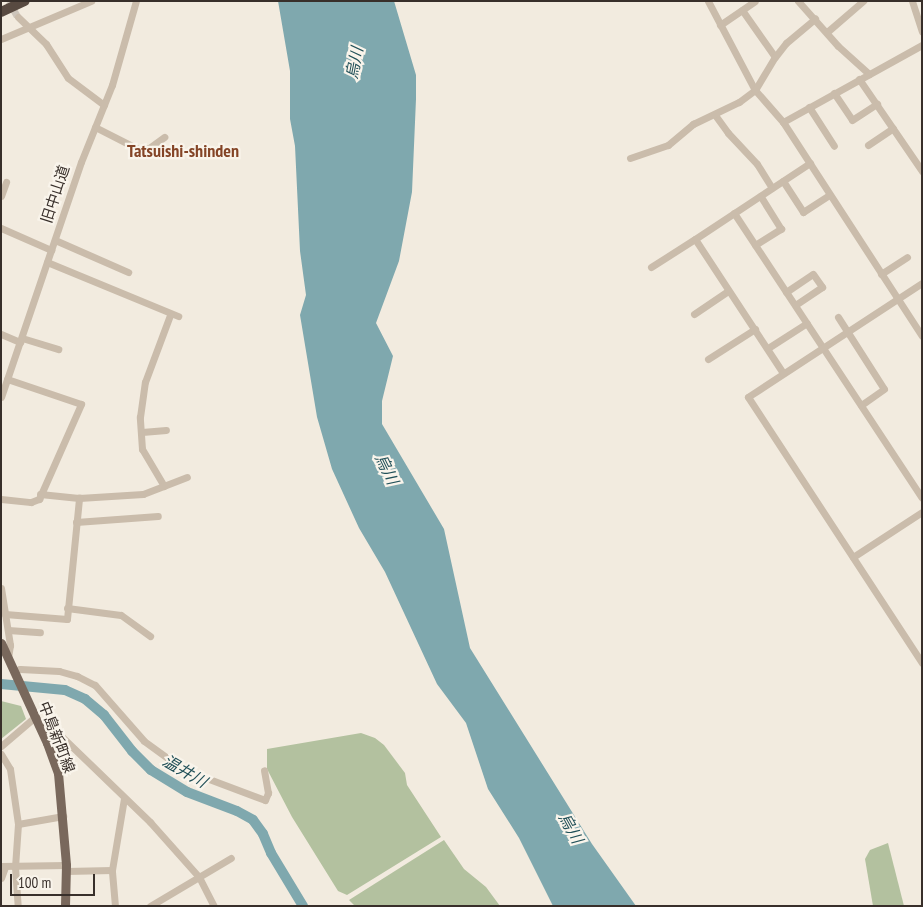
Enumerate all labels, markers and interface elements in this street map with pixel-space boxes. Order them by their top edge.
water label: 烏川 [342,45,366,81]
district label: Tatsuishi-shinden [127,140,239,162]
street label: 旧中山道 [37,163,73,225]
water label: 烏川 [371,450,403,488]
street label: 中島新町線 [35,699,79,775]
water label: 温井川 [159,751,211,791]
water label: 烏川 [555,809,587,847]
scale bar [12,864,98,896]
text: 100 m [18,873,51,892]

